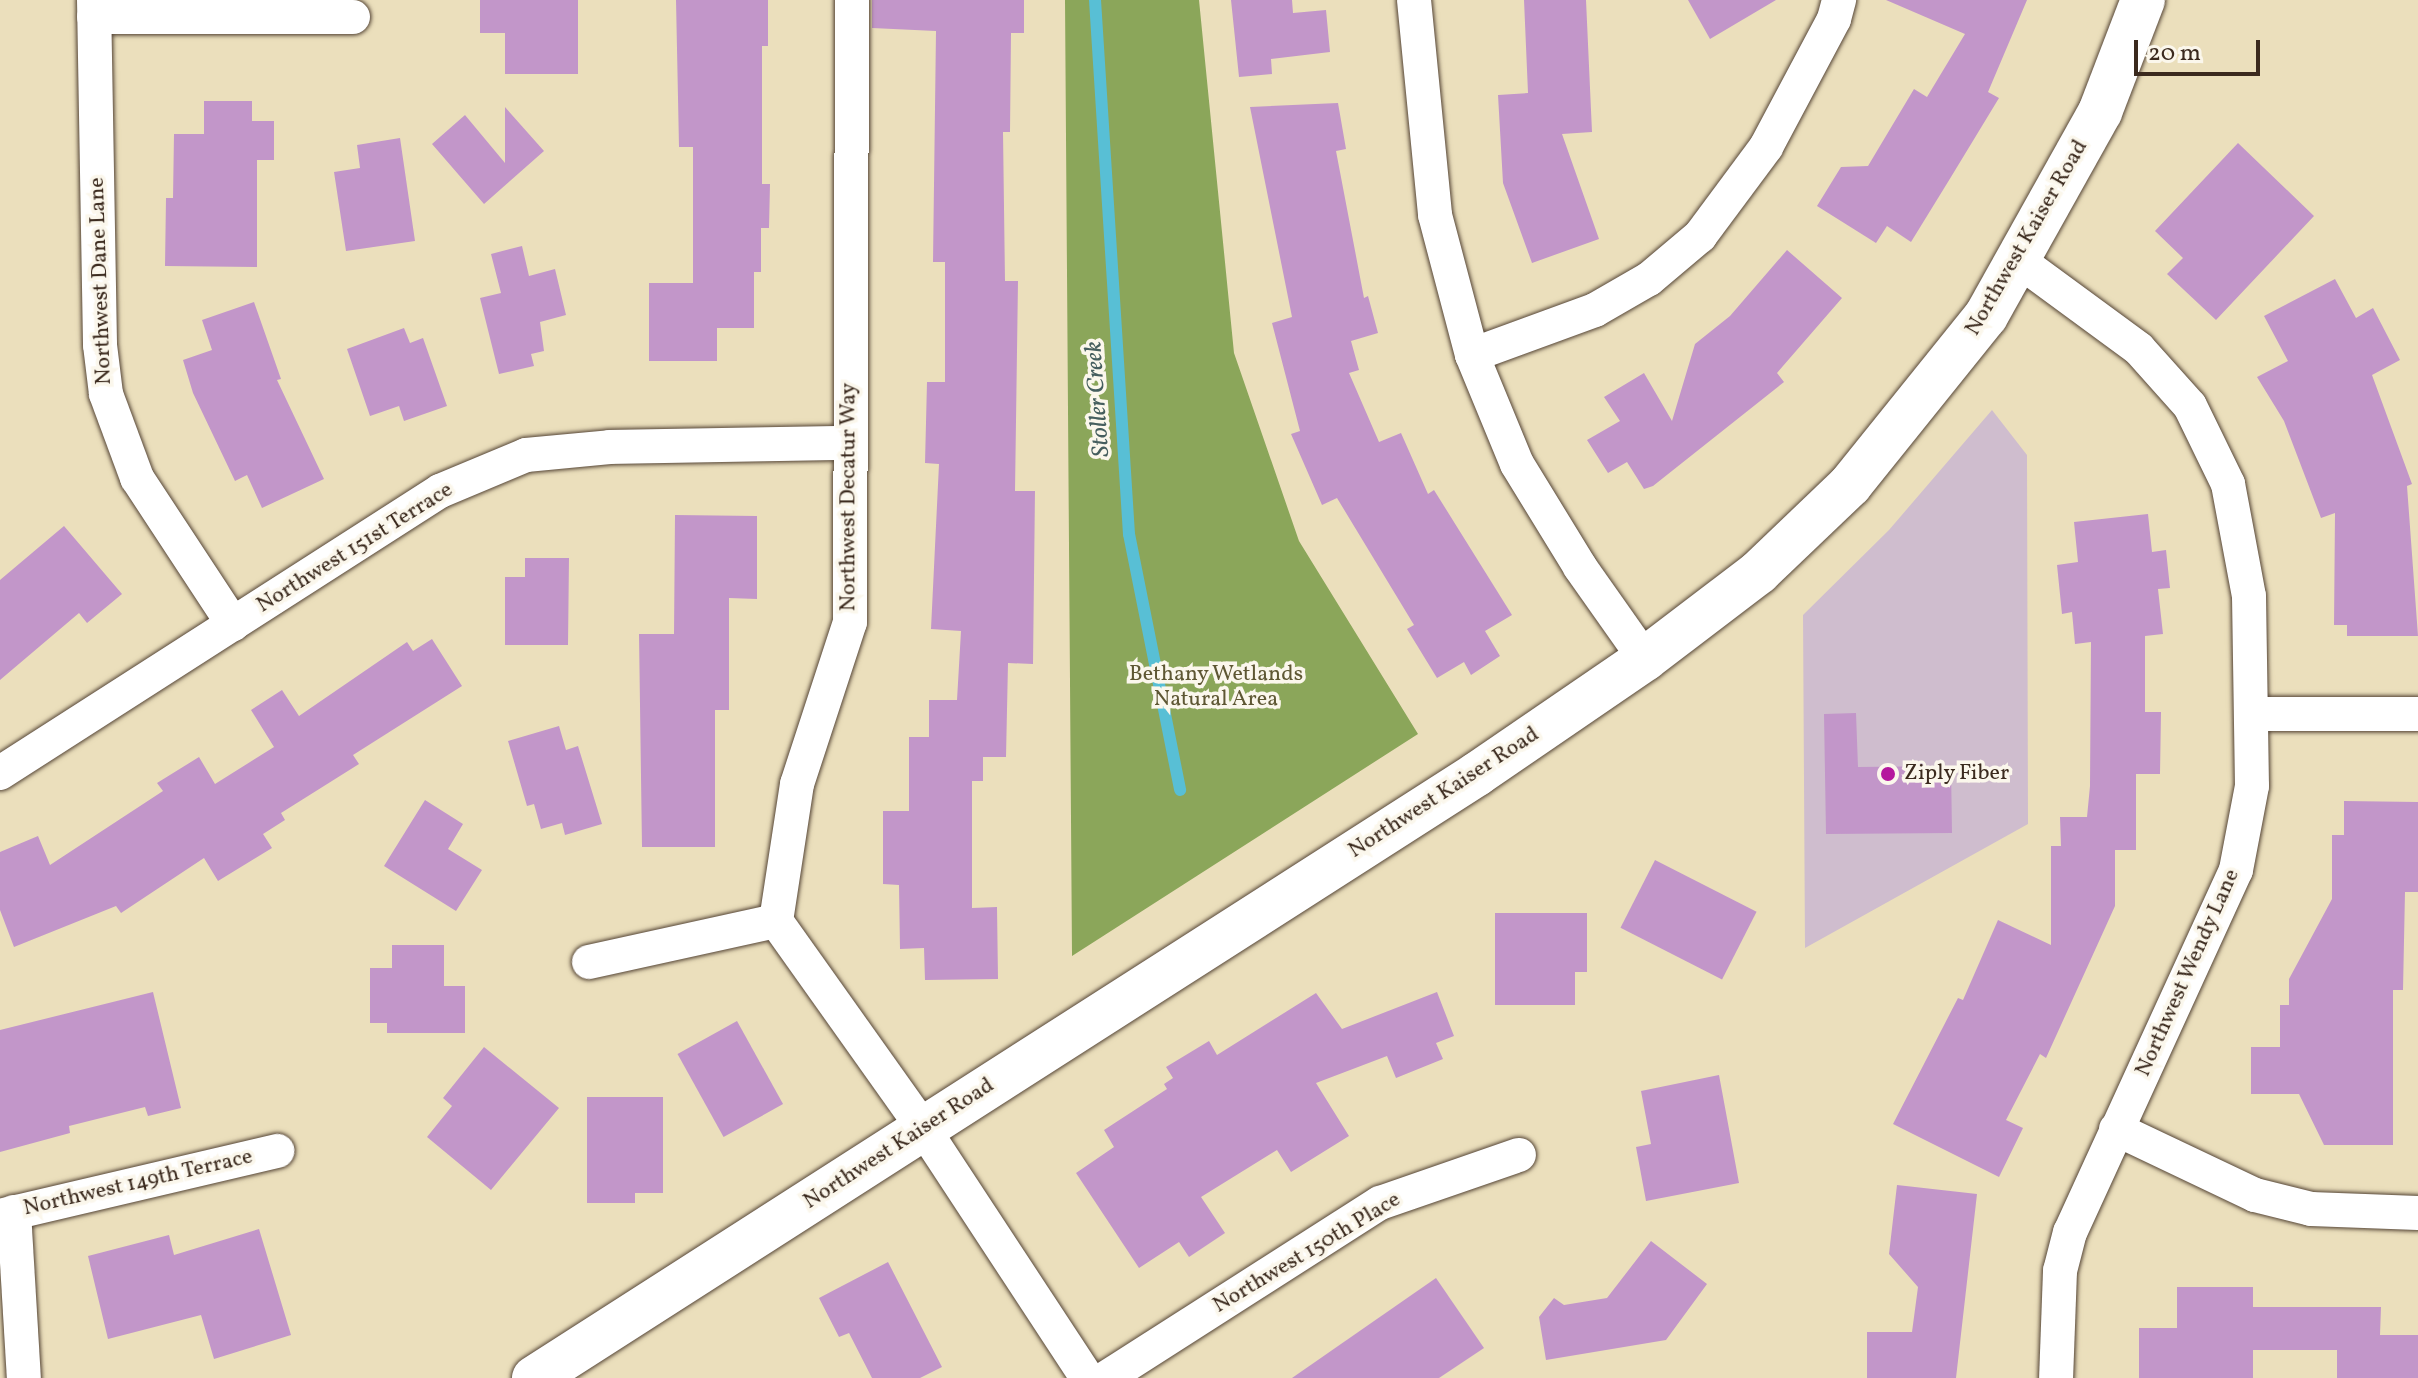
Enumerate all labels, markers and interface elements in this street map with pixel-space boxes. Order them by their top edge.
scale bar [2138,24,2264,74]
text: 20 m [2148,37,2201,71]
street label: Northwest Kaiser Road [1960,135,2094,341]
street label: Northwest Dane Lane [84,177,118,385]
water label: Stoller Creek [1081,340,1117,458]
street label: Northwest Decatur Way [836,382,862,612]
street label: Northwest 151st Terrace [252,477,458,619]
park label: Bethany Wetlands Natural Area [1128,661,1304,712]
street label: Northwest Kaiser Road [1344,722,1544,864]
place label: Ziply Fiber [1904,761,2010,787]
marker: Ziply Fiber [1879,765,1897,783]
street label: Northwest Wendy Lane [2130,865,2246,1081]
street label: Northwest Kaiser Road [799,1073,999,1215]
street label: Northwest 149th Terrace [21,1144,255,1222]
street label: Northwest 150th Place [1209,1187,1405,1319]

